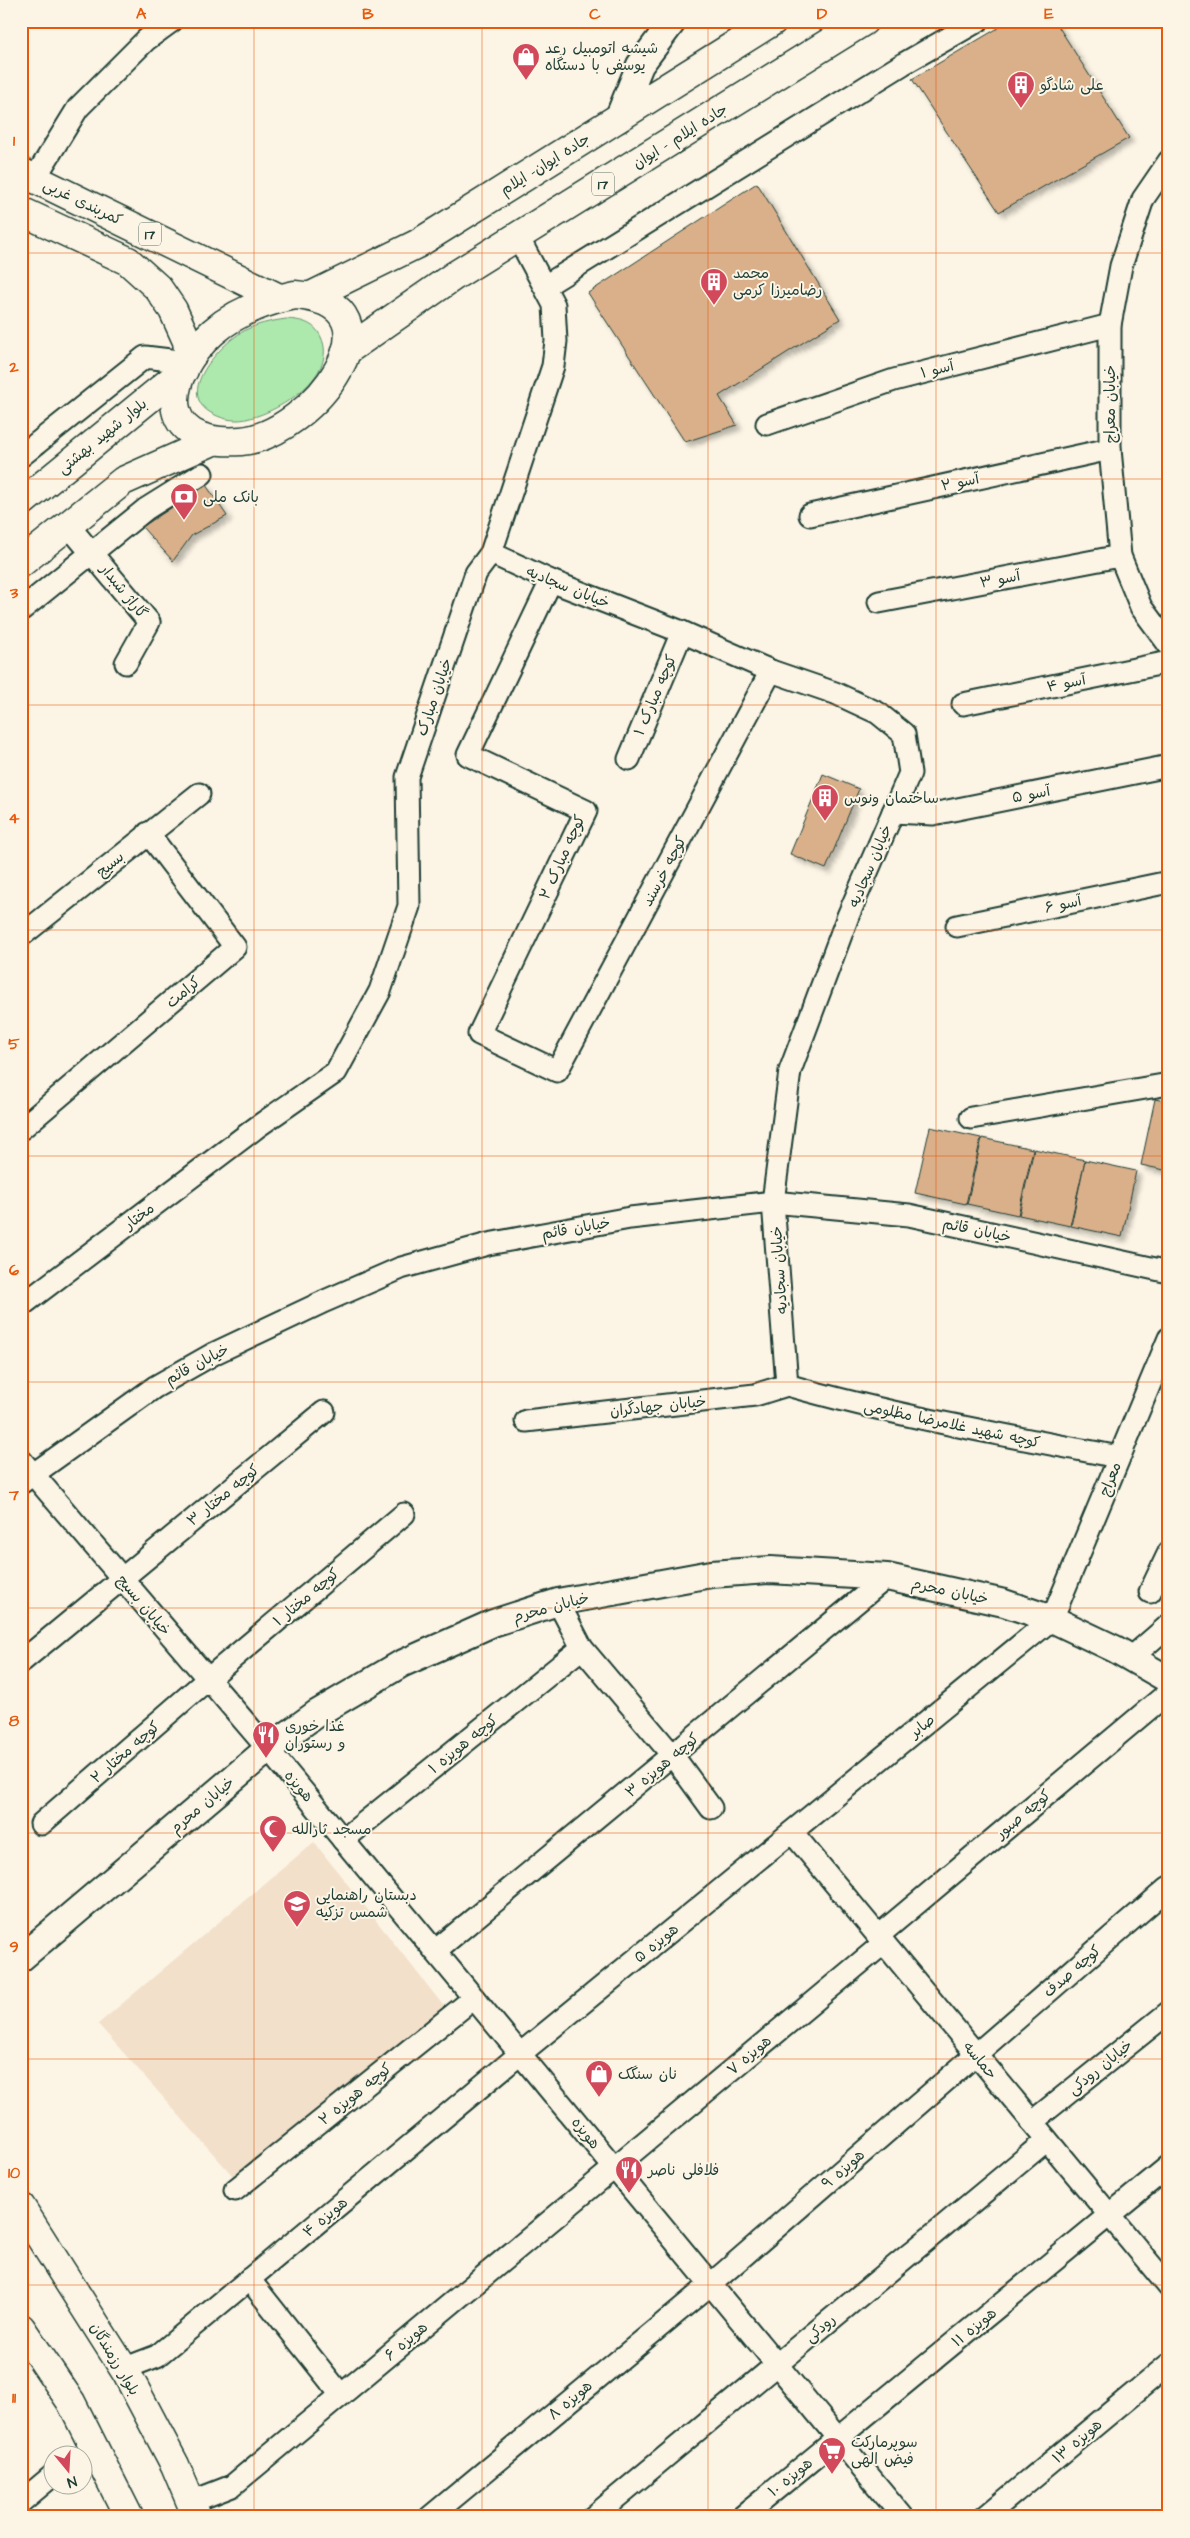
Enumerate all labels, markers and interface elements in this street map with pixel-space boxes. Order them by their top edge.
text: A [136,3,147,25]
text: B [362,3,374,25]
text: C [589,3,601,25]
text: D [817,3,828,25]
text: E [1044,3,1054,25]
place label: شیشه اتومبیل رعد یوسفی با دستگاه [545,38,658,76]
shop icon: شیشه اتومبیل رعد یوسفی با دستگاه [511,42,541,81]
building icon: علی شادگو [1006,70,1036,109]
place label: علی شادگو [1039,75,1104,96]
street label: جاده ایلام - ایوان [629,99,732,174]
street label: جاده ایوان- ایلام [496,128,594,200]
text: 1 [13,130,16,152]
road number: 17 [592,172,614,195]
street label: کمربندی غربی [40,174,126,231]
road number: 17 [139,222,161,245]
place label: محمد رضامیرزا کرمی [733,263,822,301]
building icon: محمد رضامیرزا کرمی [699,267,729,306]
street label: آسو ۱ [918,355,957,384]
text: 2 [8,356,19,378]
street label: خیابان معراج [1100,365,1121,443]
street label: بلوار شهید بهشتی [53,394,152,479]
street label: آسو ۲ [939,468,982,497]
bank icon: بانک ملی [169,482,199,521]
place label: بانک ملی [203,487,259,508]
street label: گاراژ شبدار [94,559,152,623]
street label: خیابان سجادیه [523,561,613,614]
street label: آسو ۳ [978,565,1023,594]
text: 3 [9,582,19,604]
street label: کوچه مبارک ۱ [629,651,682,739]
street label: خیابان مبارک [411,655,458,739]
street label: آسو ۴ [1045,669,1089,698]
street label: آسو ۵ [1010,780,1053,808]
building icon: ساختمان ونوس [810,783,840,822]
place label: ساختمان ونوس [844,788,939,809]
text: 4 [9,807,20,829]
street label: کوچه مبارک ۲ [534,811,591,903]
street label: خیابان سجادیه [844,821,897,911]
street label: کوچه خرسند [637,832,692,910]
street label: بسیج [92,847,129,882]
street label: آسو ۶ [1043,890,1085,919]
street label: کرامت [162,972,205,1013]
text: 5 [8,1033,20,1055]
street label: مختار [119,1198,159,1235]
street label: خیابان قائم [540,1212,612,1246]
street label: خیابان قائم [941,1213,1013,1249]
street label: خیابان سجادیه [766,1225,793,1315]
text: 6 [9,1259,19,1281]
street label: خیابان قائم [162,1339,233,1391]
street label: خیابان جهادگران [609,1391,707,1422]
street label: کوچه شهید غلامرضا مظلومی [862,1396,1042,1453]
street label: معراج [1094,1459,1127,1499]
street label: کوچه مختار ۳ [183,1460,264,1531]
text: 7 [8,1484,19,1506]
street label: کوچه مختار ۱ [269,1563,344,1631]
street label: خیابان بسیج [112,1570,175,1640]
street label: خیابان محرم [909,1573,990,1611]
street label: خیابان محرم [511,1587,592,1629]
text: 8 [9,1710,20,1732]
street label: کوچه هویزه ۱ [424,1710,502,1779]
street label: صابر [903,1710,940,1744]
street label: کوچه مختار ۲ [86,1716,165,1788]
place label: غذا خوری و رستوران [285,1716,346,1754]
restaurant icon: غذا خوری و رستوران [251,1720,281,1759]
street label: کوچه هویزه ۳ [621,1728,704,1803]
street label: هویزه [279,1766,318,1807]
street label: خیابان محرم [166,1772,240,1839]
street label: کوچه صبور [990,1785,1056,1844]
mosque icon: مسجد ثارالله [258,1814,288,1853]
place label: مسجد ثارالله [292,1819,371,1840]
place label: دبستان راهنمایی شمس تزکیه [316,1885,417,1923]
school or university icon: دبستان راهنمایی شمس تزکیه [282,1889,312,1928]
street label: هویزه ۵ [629,1919,683,1968]
text: 9 [9,1936,19,1958]
street label: کوچه صدف [1039,1940,1106,2002]
street label: هویزه ۷ [723,2031,776,2080]
street label: خیابان رودکی [1064,2035,1137,2100]
street label: حماسه [958,2037,1002,2084]
street label: کوچه هویزه ۲ [314,2058,396,2130]
shop icon: نان سنگک [584,2059,614,2098]
place label: نان سنگک [618,2064,677,2085]
street label: هویزه [566,2113,605,2154]
street label: هویزه ۹ [817,2145,870,2194]
restaurant icon: فلافلی ناصر [614,2155,644,2194]
place label: فلافلی ناصر [646,2160,719,2181]
text: 10 [8,2162,20,2184]
street label: هویزه ۴ [298,2192,352,2242]
street label: هویزه ۱۱ [947,2303,1001,2352]
street label: رودکی [800,2309,840,2348]
street label: هویزه ۶ [380,2317,433,2366]
street label: بلوار رزمندگان [85,2319,145,2400]
street label: هویزه ۸ [544,2376,597,2425]
text: 11 [12,2387,17,2409]
street label: هویزه ۱۳ [1048,2414,1107,2469]
place label: سوپرمارکت فیض الهی [851,2432,918,2470]
supermarket icon: سوپرمارکت فیض الهی [817,2436,847,2475]
north arrow [42,2446,92,2496]
street label: هویزه ۱۰ [763,2453,817,2502]
text: N [64,2471,79,2492]

